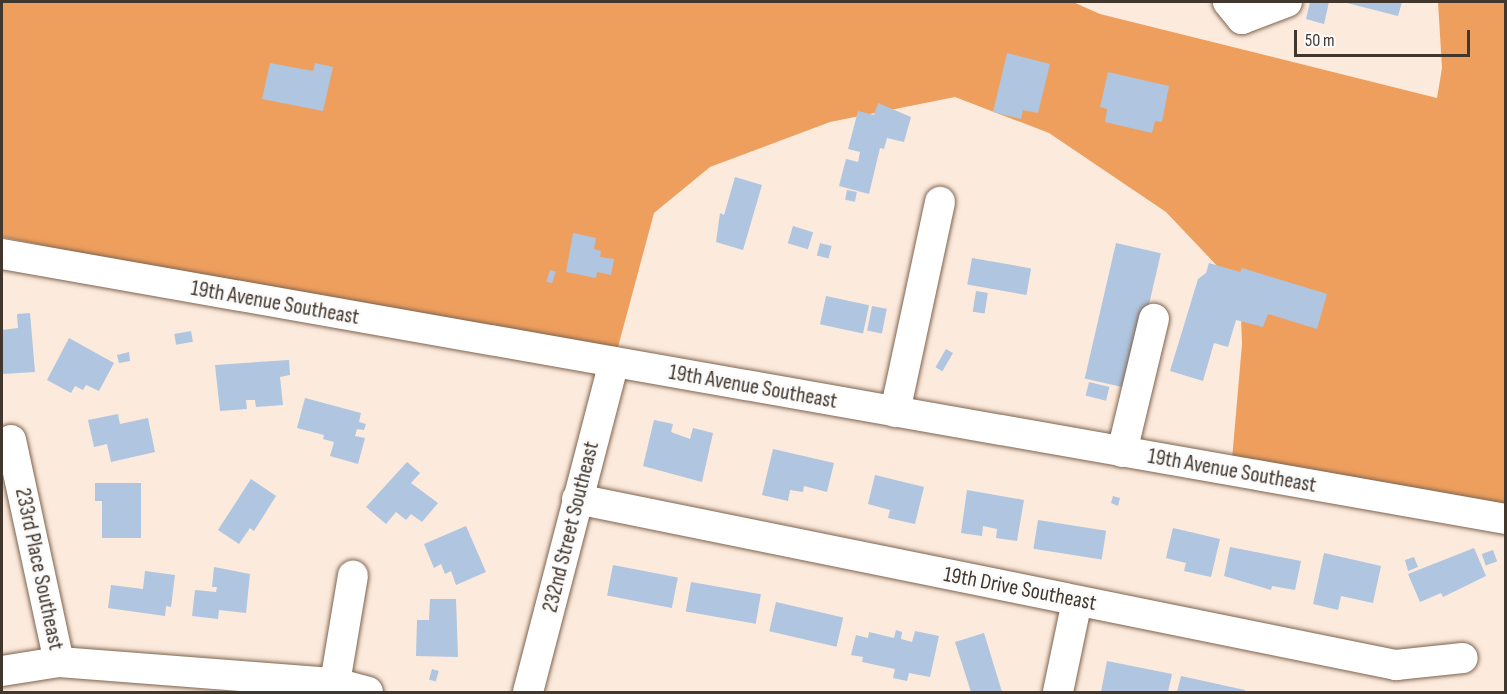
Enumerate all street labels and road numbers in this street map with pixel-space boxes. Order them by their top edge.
street label: 19th Avenue Southeast [189,275,361,331]
street label: 19th Avenue Southeast [667,359,839,415]
street label: 232nd Street Southeast [537,439,605,615]
street label: 19th Avenue Southeast [1146,443,1318,499]
street label: 233rd Place Southeast [9,486,69,652]
street label: 19th Drive Southeast [941,561,1099,617]

